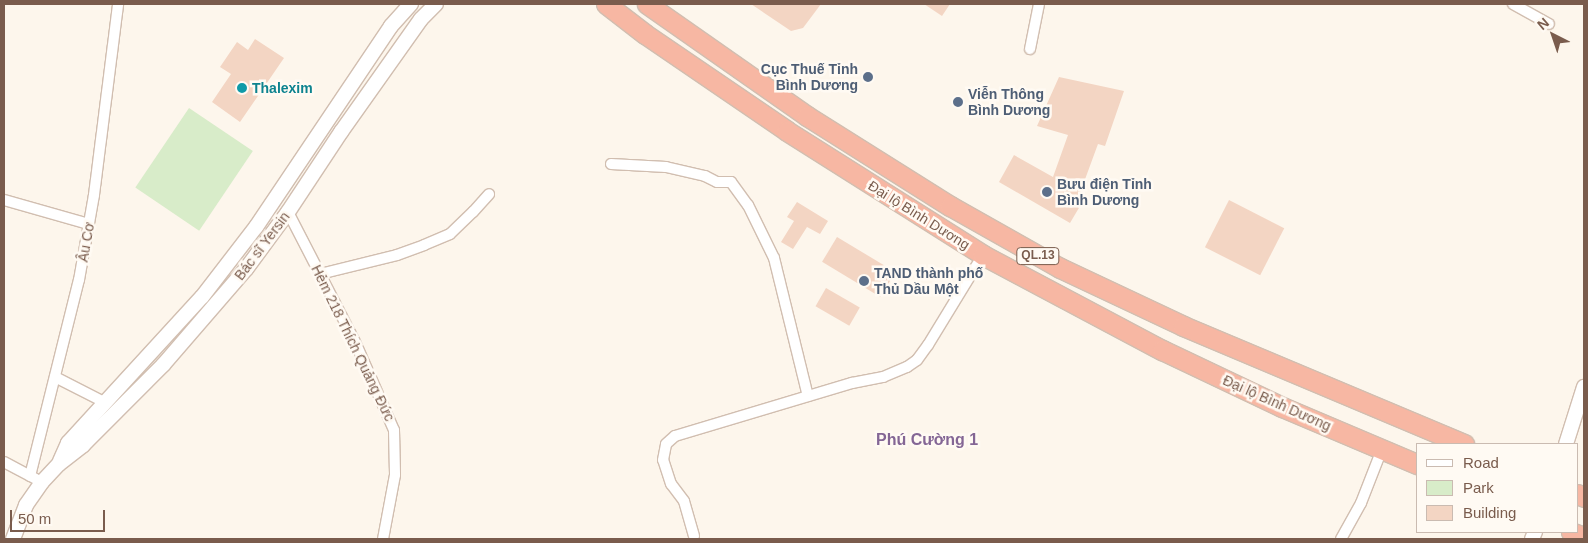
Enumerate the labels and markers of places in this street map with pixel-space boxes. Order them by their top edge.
place label: Cục Thuế Tỉnh Bình Dương [761,61,858,94]
marker: Cục Thuế Tỉnh Bình Dương [862,71,874,83]
place label: Thalexim [252,80,313,96]
marker: Thalexim [236,82,248,94]
place label: Viễn Thông Bình Dương [968,86,1050,118]
marker: Viễn Thông Bình Dương [952,96,964,108]
place label: Bưu điện Tỉnh Bình Dương [1057,176,1152,208]
marker: Bưu điện Tỉnh Bình Dương [1041,186,1053,198]
place label: TAND thành phố Thủ Dầu Một [874,265,983,298]
marker: TAND thành phố Thủ Dầu Một [858,275,870,287]

